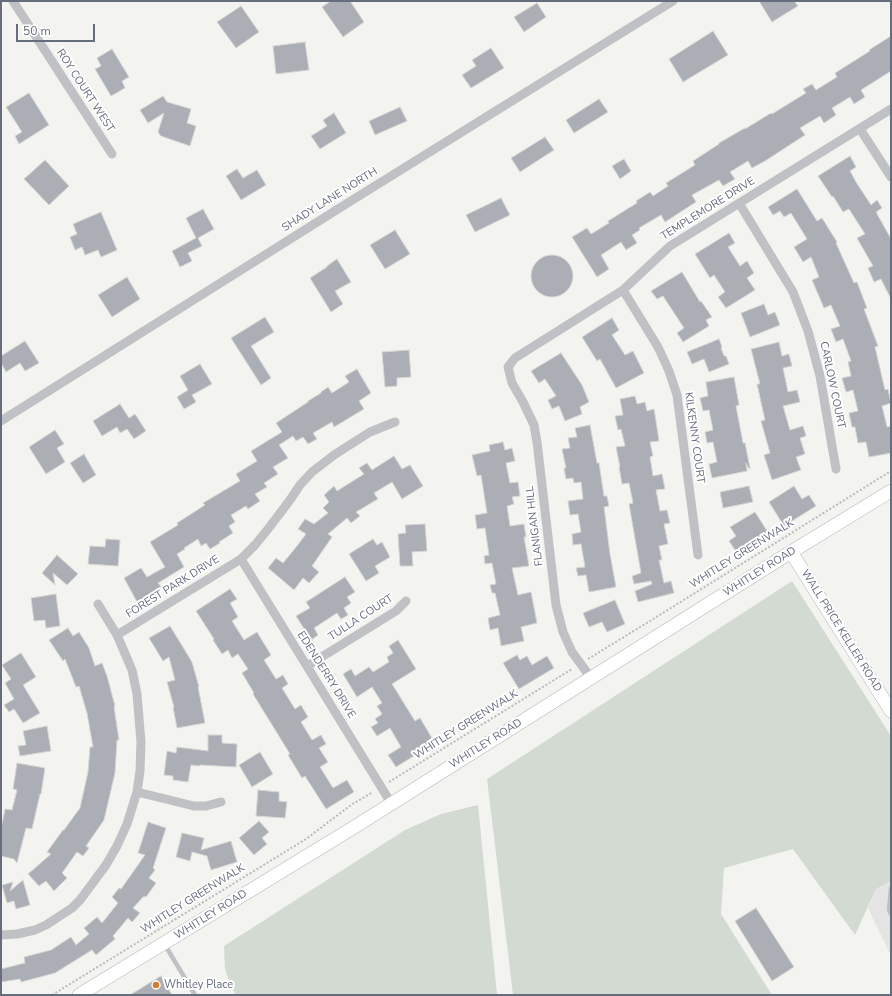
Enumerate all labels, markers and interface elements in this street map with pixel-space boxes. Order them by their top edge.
scale bar [18,16,97,42]
text: 50 m [23,23,51,39]
street label: ROY COURT WEST [53,47,117,135]
street label: SHADY LANE NORTH [280,165,380,235]
street label: TEMPLEMORE DRIVE [658,175,758,243]
street label: CARLOW COURT [816,340,848,430]
street label: KILKENNY COURT [681,392,707,484]
street label: FLANIGAN HILL [524,485,546,567]
street label: WHITLEY GREENWALK [687,517,797,591]
street label: WHITLEY ROAD [721,544,799,600]
street label: FOREST PARK DRIVE [124,553,222,621]
street label: WALL PRICE KELLER ROAD [798,567,884,695]
street label: TULLA COURT [326,592,396,644]
street label: EDENDERRY DRIVE [294,629,358,721]
street label: WHITLEY GREENWALK [411,688,521,762]
street label: WHITLEY ROAD [447,716,525,772]
street label: WHITLEY GREENWALK [138,862,248,936]
street label: WHITLEY ROAD [172,887,250,943]
place label: Whitley Place [164,978,233,992]
marker: Whitley Place [151,980,161,990]

